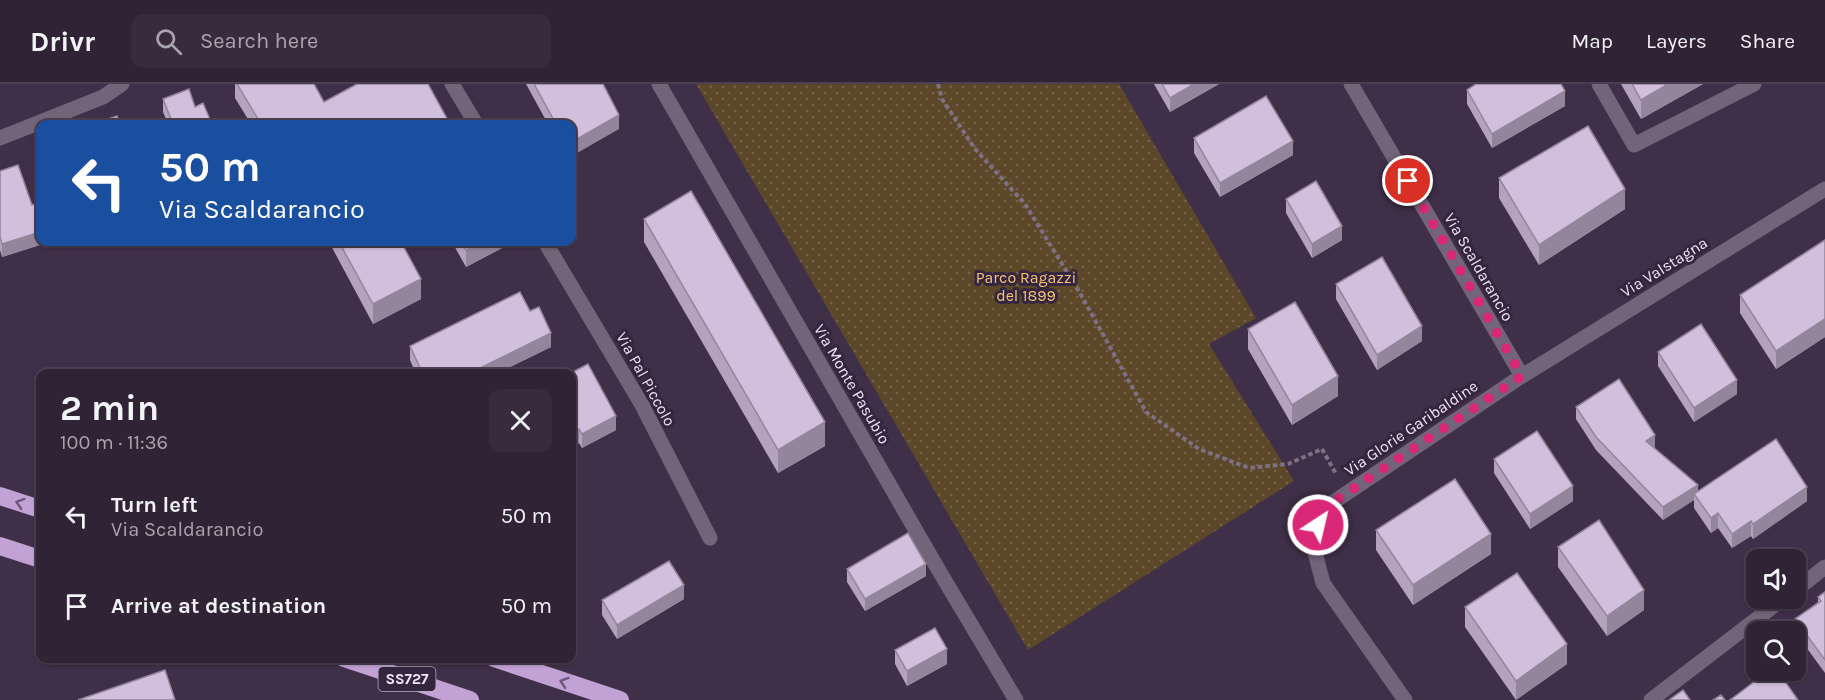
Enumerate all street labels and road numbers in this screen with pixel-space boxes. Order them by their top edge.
street label: Via Scaldarancio [1440,209,1518,325]
street label: Via Valstagna [1617,233,1711,301]
street label: Via Monte Pasubio [810,321,894,447]
street label: Via Pal Piccolo [612,329,680,429]
street label: Via Glorie Garibaldine [1341,376,1481,480]
road number: SS727 [378,667,436,691]

